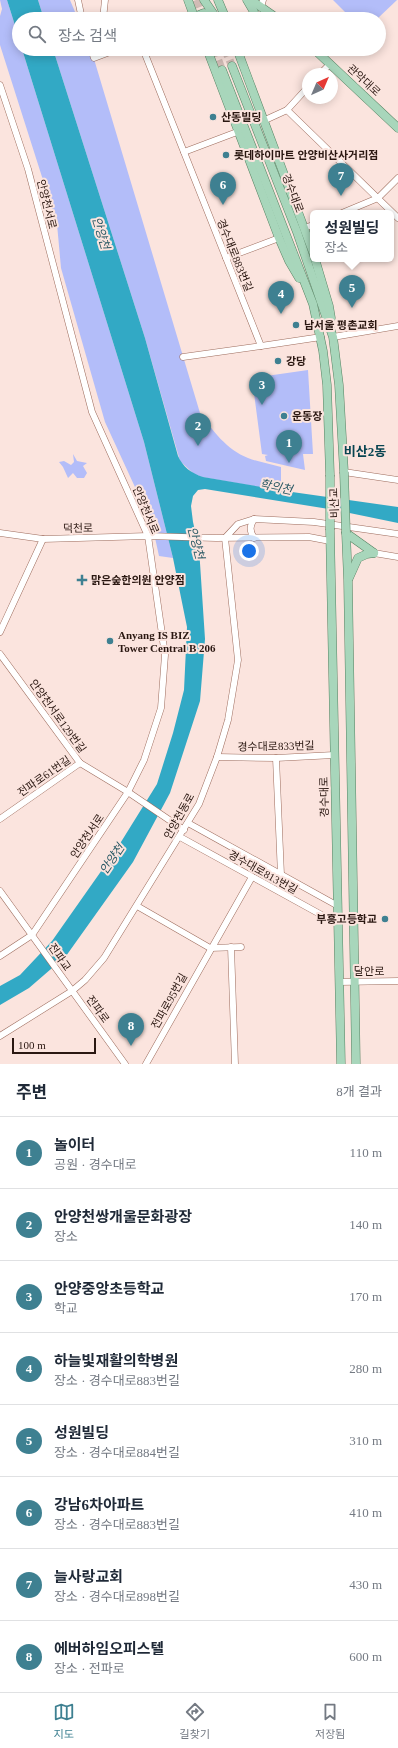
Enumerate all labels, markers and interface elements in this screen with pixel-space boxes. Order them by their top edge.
search box [12,12,386,56]
icon: search [26,23,48,45]
text: 장소 검색 [58,28,117,44]
street label: 관악대로 [345,62,383,98]
north arrow [302,68,338,104]
place label: 산동빌딩 [221,111,261,123]
marker: 산동빌딩 [208,112,218,122]
place label: 롯데하이마트 안양비산사거리점 [234,149,378,161]
marker: 롯데하이마트 안양비산사거리점 [221,150,231,160]
pin: 7 [328,163,354,196]
pin: 6 [210,172,236,205]
street label: 경수대로 [280,172,306,214]
street label: 안양천서로 [35,178,59,230]
popup [310,210,394,262]
water label: 안양천 [89,215,113,253]
street label: 경수대로883번길 [215,217,255,293]
text: 성원빌딩 [324,220,380,236]
text: 장소 [324,240,348,255]
pin: 5 [339,275,365,308]
pin: 4 [268,281,294,314]
place label: 남서울 평촌교회 [304,319,378,331]
marker: 남서울 평촌교회 [291,320,301,330]
place label: 강당 [286,355,306,367]
marker: 강당 [273,356,283,366]
pin: 3 [249,372,275,405]
place label: 운동장 [292,410,322,422]
marker: 운동장 [279,411,289,421]
pin: 2 [185,413,211,446]
pin: 1 [276,430,302,463]
district label: 비산2동 [344,444,386,459]
water label: 학의천 [258,477,296,498]
street label: 안양천서로 [131,484,161,536]
street label: 비산교 [327,488,341,518]
street label: 덕천로 [63,522,93,534]
water label: 안양천 [185,525,208,563]
your location [239,541,259,561]
marker: 맑은숲한의원 안양점 [76,574,88,586]
place label: 맑은숲한의원 안양점 [91,574,185,586]
place label: Anyang IS BIZ Tower Central B 206 [118,629,216,654]
marker: Anyang IS BIZ Tower Central B 206 [105,636,115,646]
street label: 안양천서로129번길 [27,677,89,755]
street label: 경수대로833번길 [237,739,315,753]
street label: 전파로61번길 [15,753,73,799]
street label: 경수대로 [318,777,330,817]
street label: 안양천동로 [161,791,197,841]
street label: 안양천서로 [68,812,106,860]
water label: 안양천 [97,840,128,877]
street label: 경수대로813번길 [226,848,300,896]
place label: 부흥고등학교 [316,913,377,925]
marker: 부흥고등학교 [380,914,390,924]
street label: 전파교 [46,941,74,973]
street label: 달안로 [354,965,384,977]
street label: 전파로95번길 [149,971,189,1031]
street label: 전파로 [84,993,112,1025]
pin: 8 [118,1013,144,1046]
scale bar [12,1036,96,1055]
text: 100 m [18,1039,46,1051]
text: 주변 [16,1083,47,1102]
text: 8개 결과 [336,1084,382,1099]
text: 놀이터 [54,1137,95,1153]
text: 1 [26,1145,32,1160]
text: 110 m [350,1145,382,1160]
text: 공원 · 경수대로 [54,1157,137,1172]
text: 안양천쌍개울문화광장 [54,1209,192,1225]
text: 2 [26,1217,32,1232]
text: 140 m [349,1217,382,1232]
text: 장소 [54,1229,78,1244]
text: 안양중앙초등학교 [54,1281,164,1297]
text: 3 [26,1289,32,1304]
text: 170 m [349,1289,382,1304]
text: 학교 [54,1301,78,1316]
text: 하늘빛재활의학병원 [54,1353,178,1369]
text: 4 [26,1361,32,1376]
text: 280 m [349,1361,382,1376]
text: 장소 · 경수대로883번길 [54,1373,180,1388]
text: 성원빌딩 [54,1425,109,1441]
text: 5 [26,1433,32,1448]
text: 310 m [349,1433,382,1448]
text: 장소 · 경수대로884번길 [54,1445,180,1460]
text: 강남6차아파트 [54,1497,144,1513]
text: 6 [26,1505,32,1520]
text: 410 m [349,1505,382,1520]
text: 장소 · 경수대로883번길 [54,1517,180,1532]
text: 늘사랑교회 [54,1569,123,1585]
text: 7 [26,1577,32,1592]
text: 430 m [349,1577,382,1592]
text: 장소 · 경수대로898번길 [54,1589,180,1604]
text: 에버하임오피스텔 [54,1641,164,1657]
text: 8 [26,1649,32,1664]
text: 600 m [349,1649,382,1664]
text: 장소 · 전파로 [54,1661,125,1676]
tab: 지도 [53,1701,75,1741]
tab: 길찾기 [180,1701,210,1741]
tab: 저장됨 [315,1701,345,1741]

